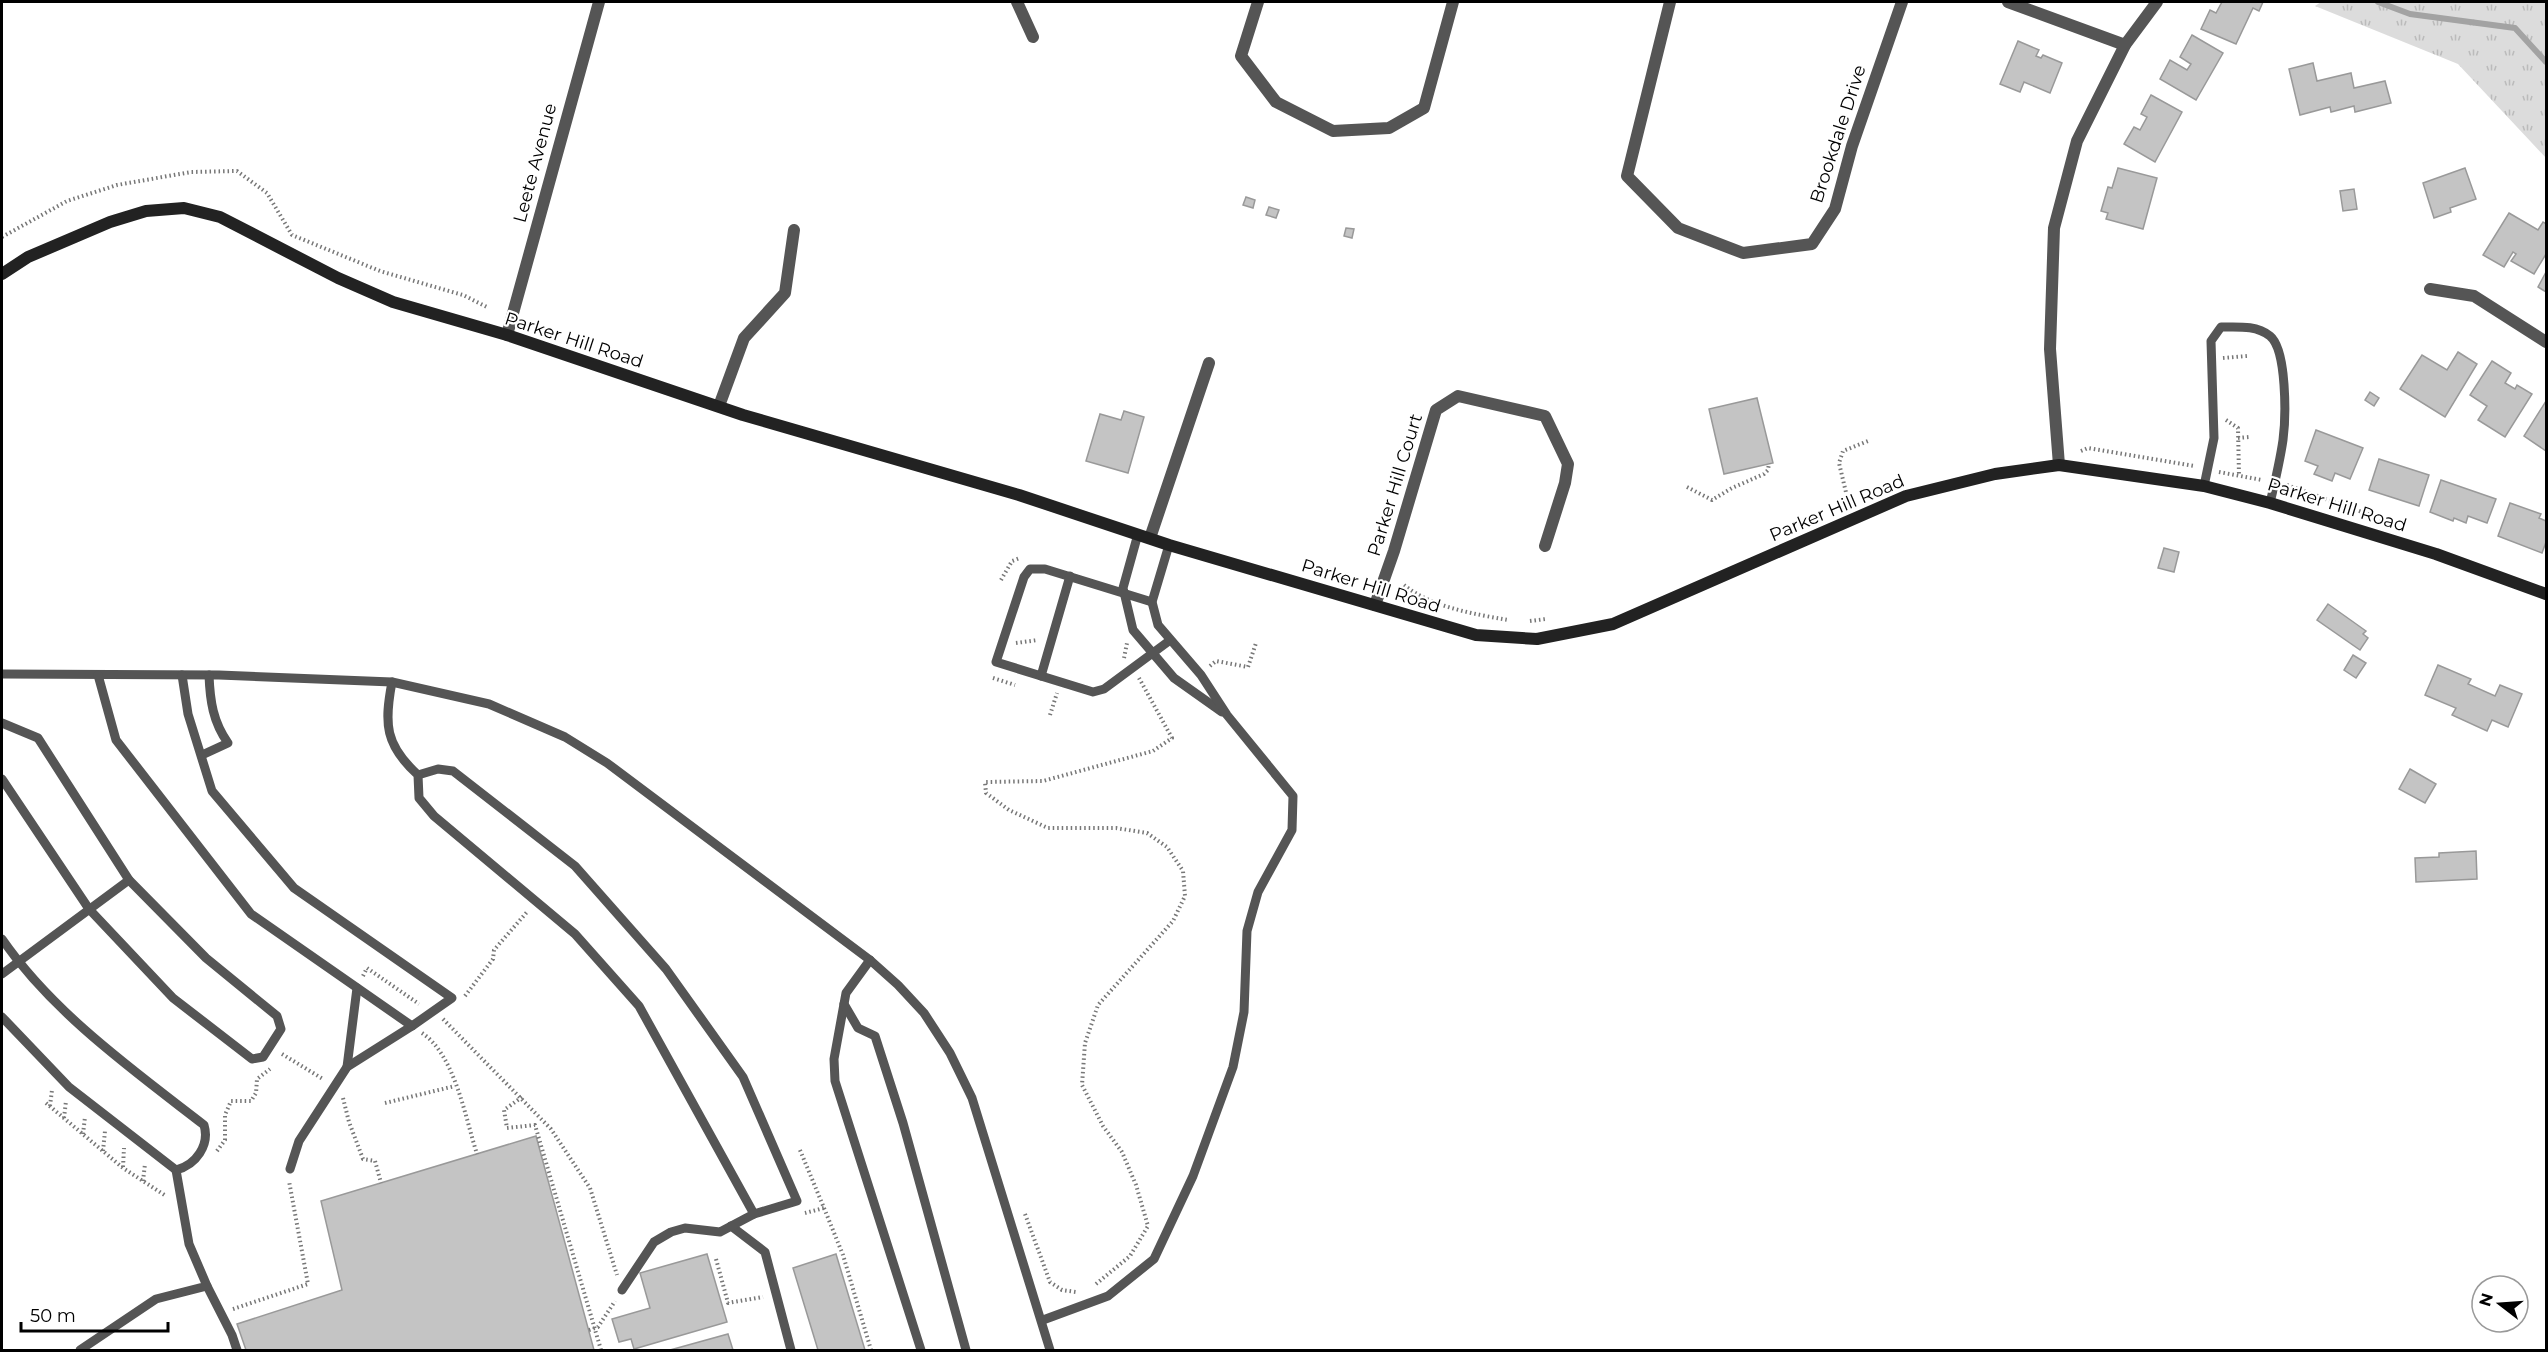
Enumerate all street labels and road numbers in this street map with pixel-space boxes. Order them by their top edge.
street label: Brookdale Drive [1805,62,1871,206]
street label: Leete Avenue [508,101,562,225]
street label: Parker Hill Road [502,307,646,373]
street label: Parker Hill Court [1363,411,1427,559]
street label: Parker Hill Road [1766,470,1908,546]
street label: Parker Hill Road [2265,473,2409,537]
street label: Parker Hill Road [1299,554,1443,618]

